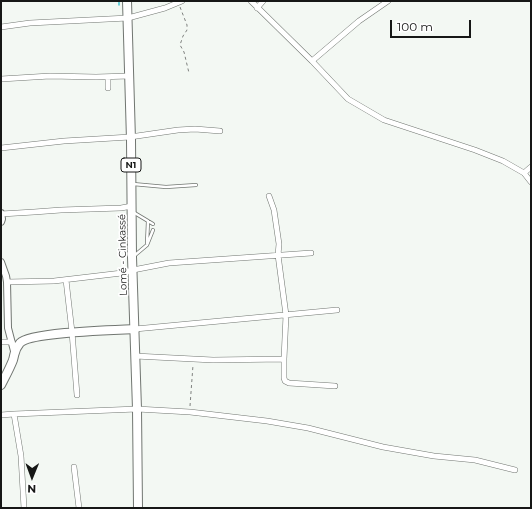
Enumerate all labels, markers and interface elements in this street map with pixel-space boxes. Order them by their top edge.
scale bar [392,12,473,38]
text: 100 m [397,19,433,34]
road number: N1 [121,158,141,172]
street label: Lomé - Cinkassé [116,214,130,296]
north arrow [12,457,52,497]
text: N [27,482,36,496]

